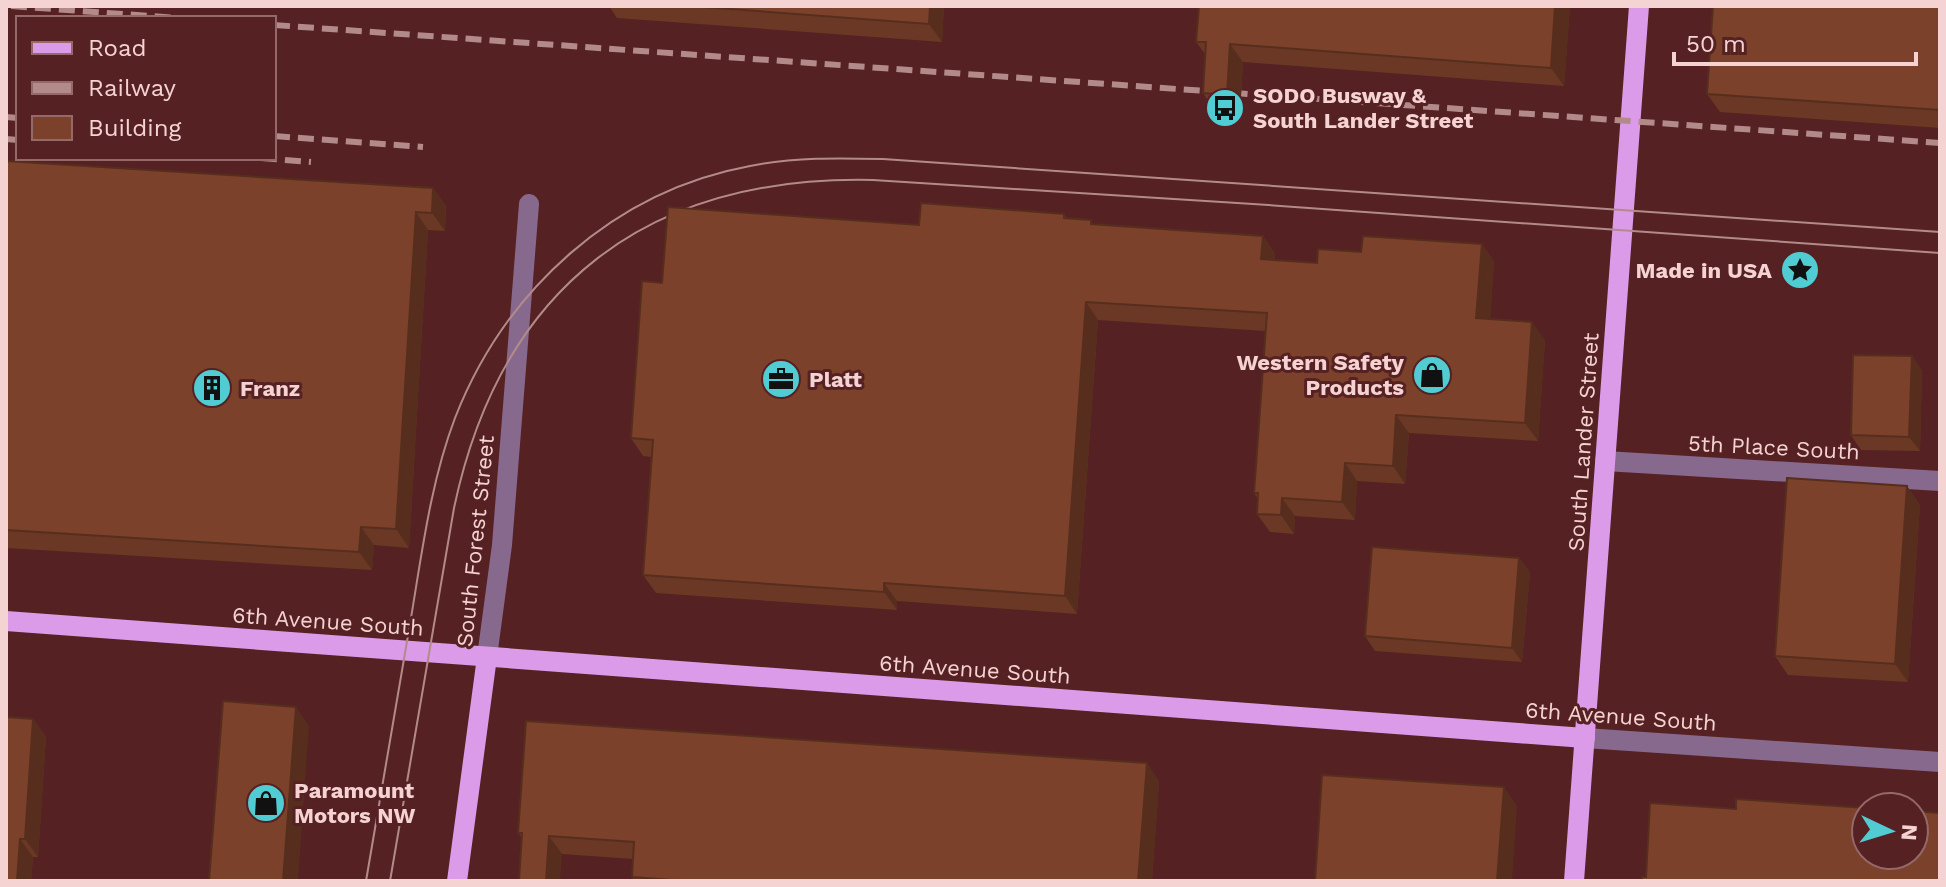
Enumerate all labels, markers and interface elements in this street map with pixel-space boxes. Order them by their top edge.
legend [16,16,276,160]
scale bar [1674,16,1916,66]
text: 50 m [1686,30,1746,58]
text: Road [88,34,147,62]
text: Railway [88,74,177,102]
place label: SODO Busway & South Lander Street [1253,83,1474,133]
bus stop icon: SODO Busway & South Lander Street [1204,87,1246,129]
text: Building [88,114,181,142]
place icon: Made in USA [1779,249,1821,291]
place label: Made in USA [1636,258,1772,283]
street label: South Lander Street [1563,332,1604,552]
place label: Western Safety Products [1237,350,1405,400]
shop icon: Western Safety Products [1411,354,1453,396]
office icon: Platt [760,358,802,400]
building icon: Franz [191,367,233,409]
place label: Platt [809,367,862,392]
place label: Franz [240,376,300,401]
street label: 5th Place South [1687,431,1861,464]
street label: South Forest Street [452,434,499,648]
street label: 6th Avenue South [231,602,425,641]
street label: 6th Avenue South [878,650,1072,689]
street label: 6th Avenue South [1524,697,1718,736]
place label: Paramount Motors NW [294,778,415,828]
shop icon: Paramount Motors NW [245,782,287,824]
north arrow [1850,791,1930,871]
text: N [1896,823,1922,841]

